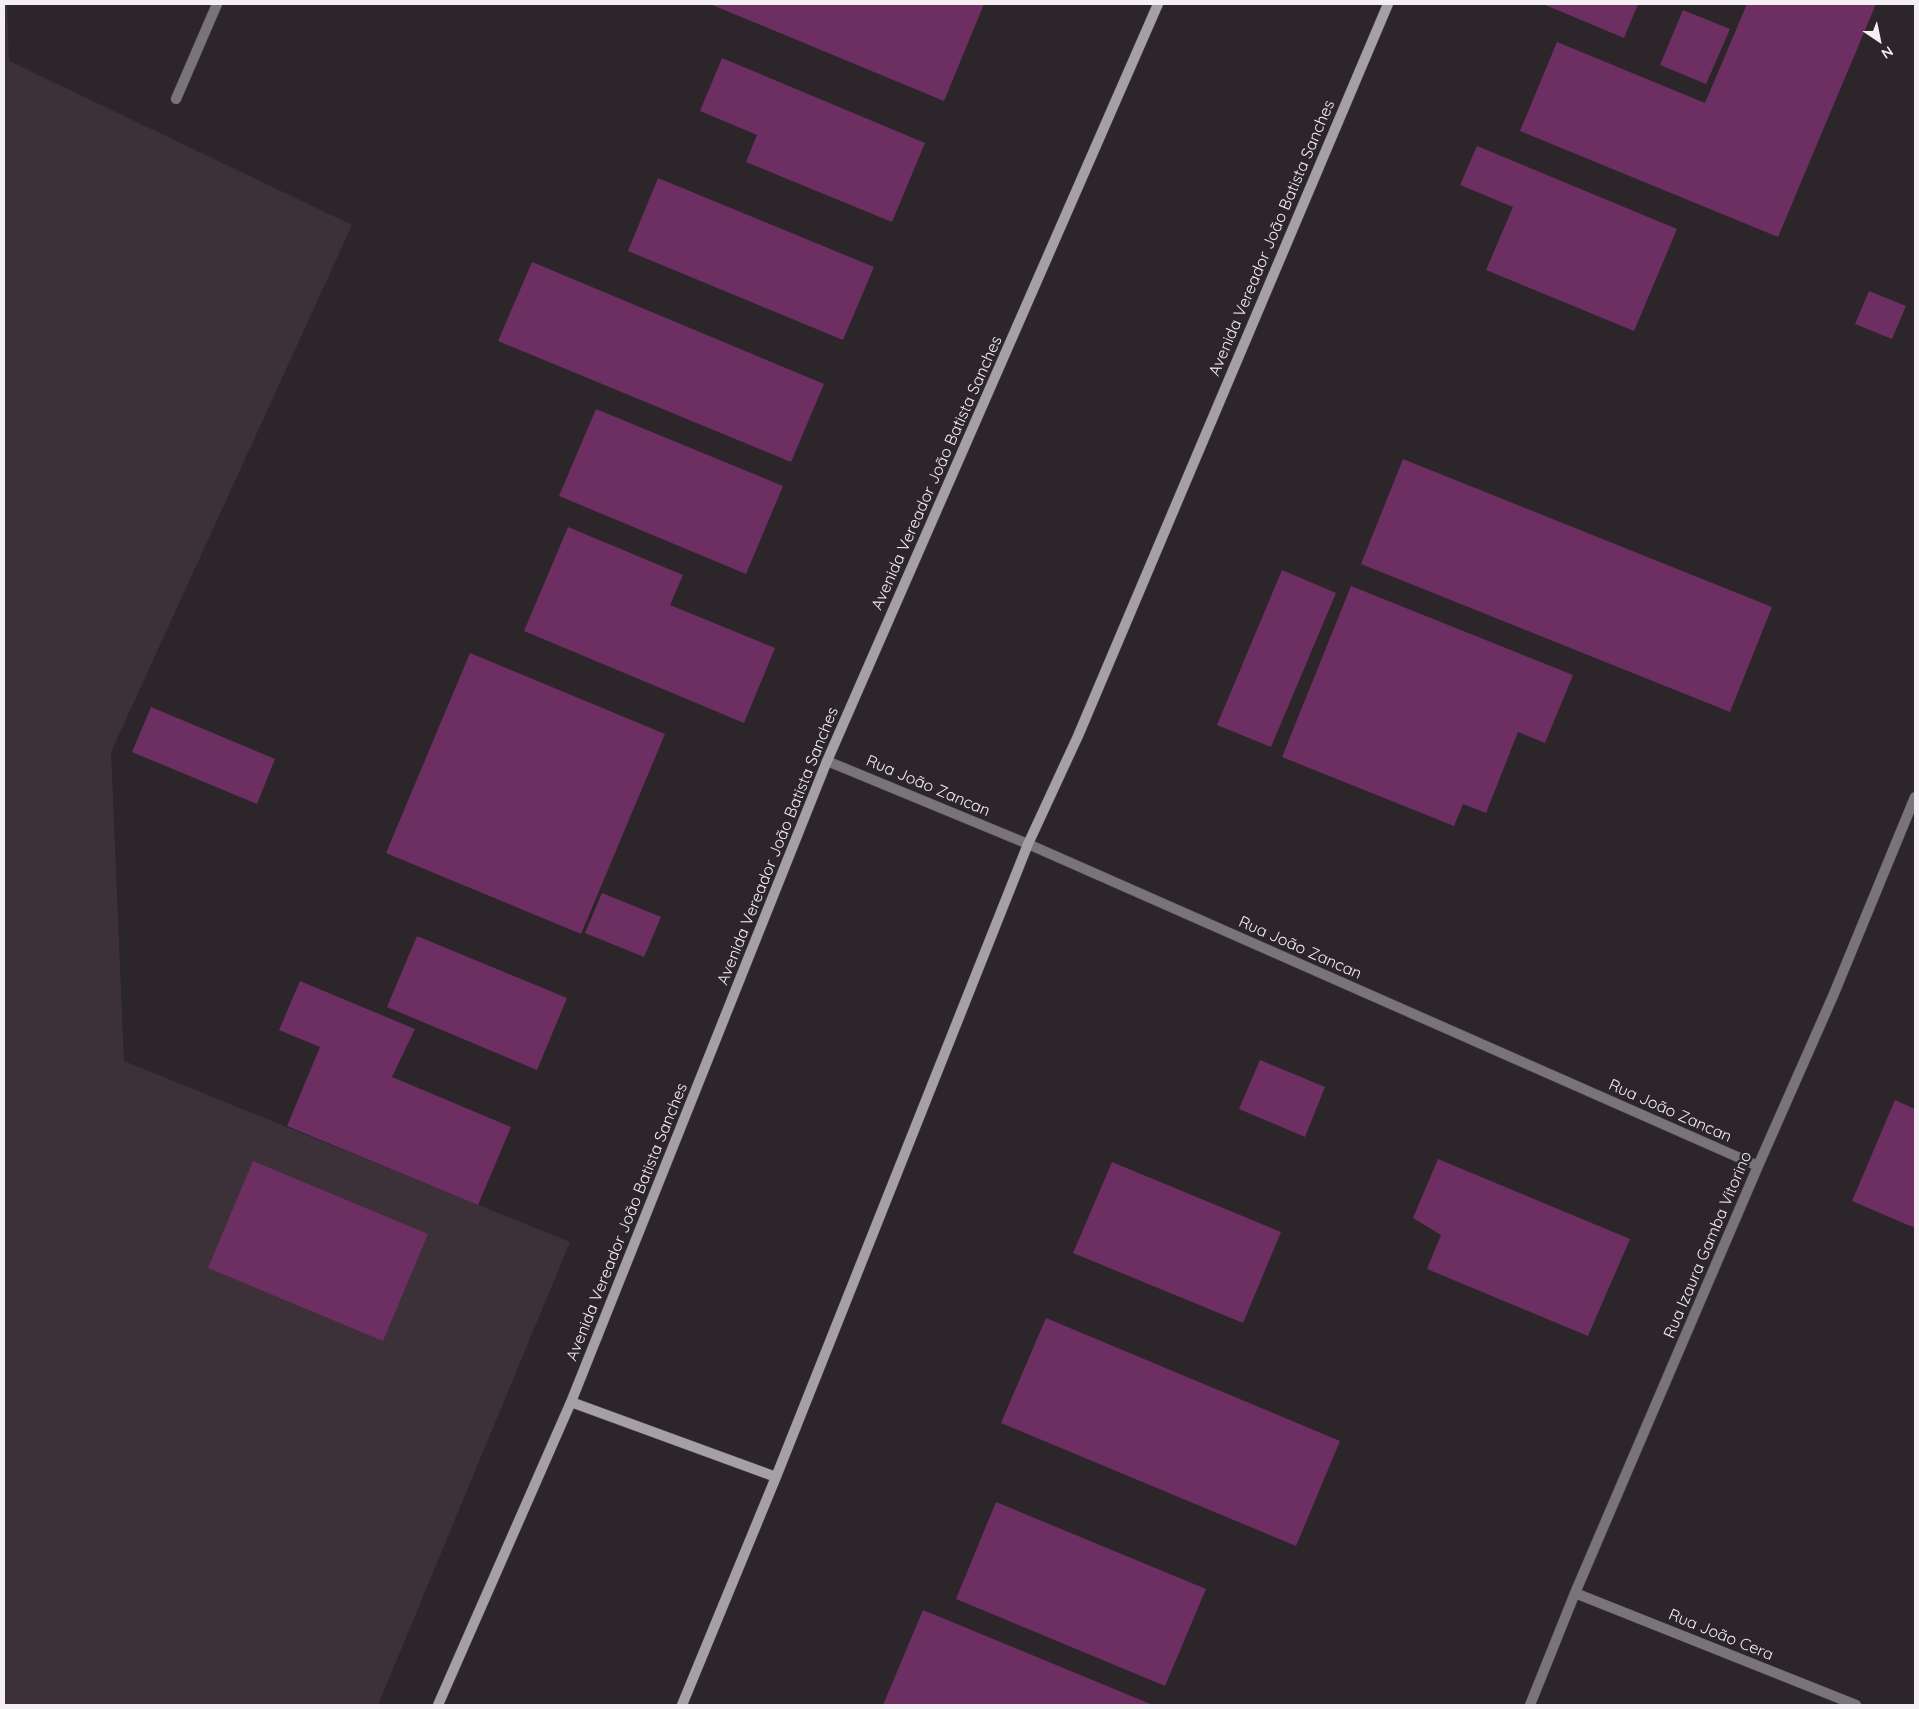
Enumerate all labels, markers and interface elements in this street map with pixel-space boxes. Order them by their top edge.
north arrow [1854,15,1904,65]
text: N [1878,42,1897,63]
street label: Avenida Vereador João Batista Sanches [1205,97,1339,379]
street label: Avenida Vereador João Batista Sanches [868,333,1006,613]
street label: Avenida Vereador João Batista Sanches [713,704,843,988]
street label: Rua João Zancan [863,751,993,821]
street label: Rua João Zancan [1235,912,1365,984]
street label: Rua João Zancan [1605,1075,1735,1147]
street label: Avenida Vereador João Batista Sanches [562,1080,692,1364]
street label: Rua Izaura Gamba Vitorino [1660,1149,1756,1341]
street label: Rua João Cera [1666,1605,1776,1665]

